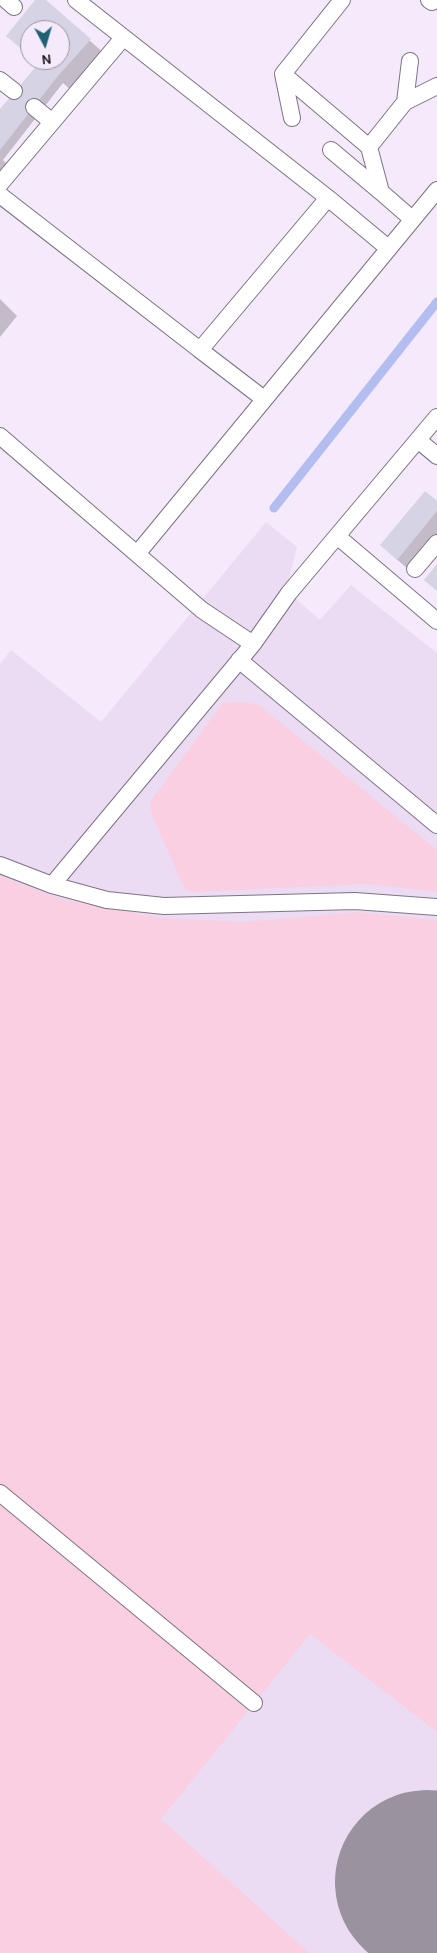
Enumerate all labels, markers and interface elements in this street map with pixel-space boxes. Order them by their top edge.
north arrow [20,20,70,70]
text: N [41,50,52,68]

